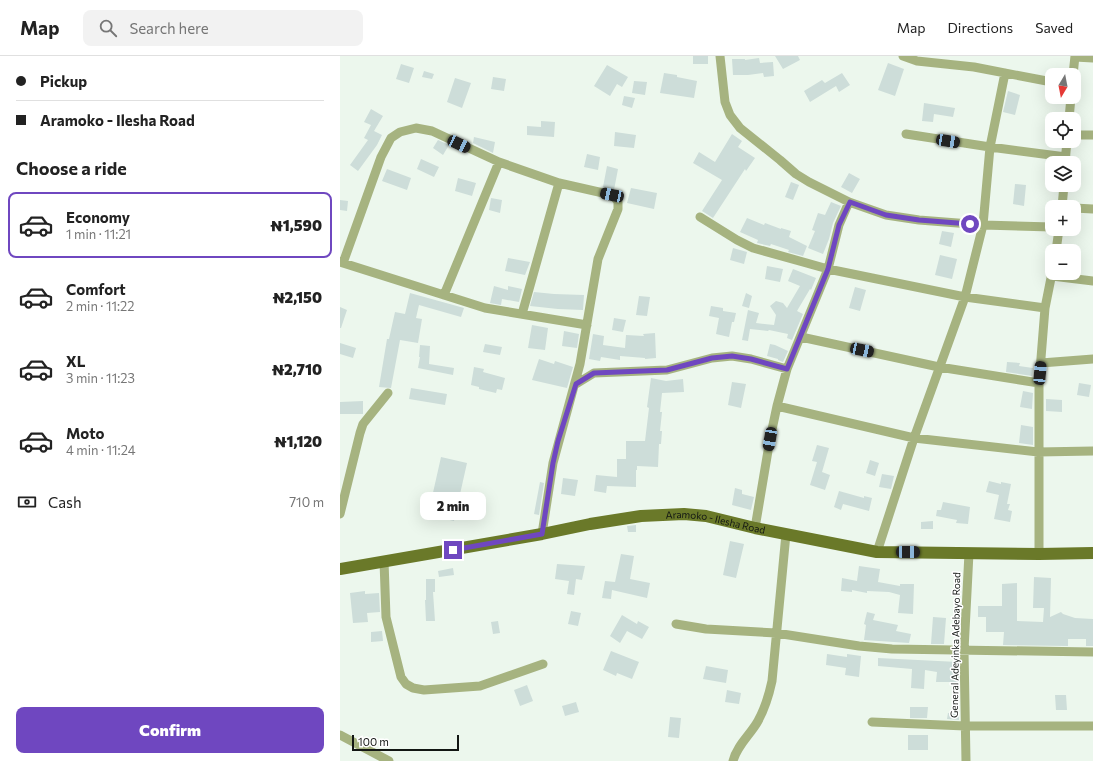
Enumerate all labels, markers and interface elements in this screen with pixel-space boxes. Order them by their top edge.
search box [83,10,363,46]
text: Map [20,16,59,39]
icon: search [97,17,119,39]
text: Search here [129,19,209,37]
text: Map [897,19,926,36]
text: Directions [948,19,1013,36]
text: Saved [1035,19,1073,36]
north arrow [1045,68,1081,104]
map controls [1045,68,1081,280]
text: Pickup [40,72,87,90]
text: Aramoko - Ilesha Road [40,111,195,129]
button: locate [1045,112,1081,148]
car [446,133,472,155]
car [935,133,961,149]
button: layers [1045,156,1081,192]
text: Choose a ride [16,157,127,179]
car [599,187,625,203]
button: + [1045,200,1081,236]
icon: car [18,207,54,243]
text: Economy [66,208,130,226]
route start [961,215,979,233]
text: ₦1,590 [270,216,322,234]
text: 1 min · 11:21 [66,226,131,242]
button: − [1045,244,1081,280]
icon: car [18,279,54,315]
text: Comfort [66,280,126,298]
text: ₦2,150 [272,288,322,306]
text: 2 min · 11:22 [66,298,134,314]
car [849,342,875,358]
icon: car [18,351,54,387]
text: XL [66,352,85,370]
text: ₦2,710 [272,360,322,378]
car [1033,361,1047,385]
text: 3 min · 11:23 [66,370,135,386]
icon: car [18,423,54,459]
text: Moto [66,424,105,442]
car [762,426,778,452]
text: ₦1,120 [274,432,322,450]
text: 4 min · 11:24 [66,442,135,458]
icon: cash [16,491,38,513]
callout: 2 min [420,492,486,520]
text: Cash [48,493,82,511]
text: 710 m [289,494,324,510]
text: 2 min [437,498,469,514]
street label: Aramoko - Ilesha Road [665,508,767,536]
route end [444,541,462,559]
car [896,546,920,558]
street label: General Adeyinka Adebayo Road [948,572,962,718]
button: Confirm [16,707,324,753]
scale bar [352,733,459,752]
text: 100 m [358,735,389,748]

